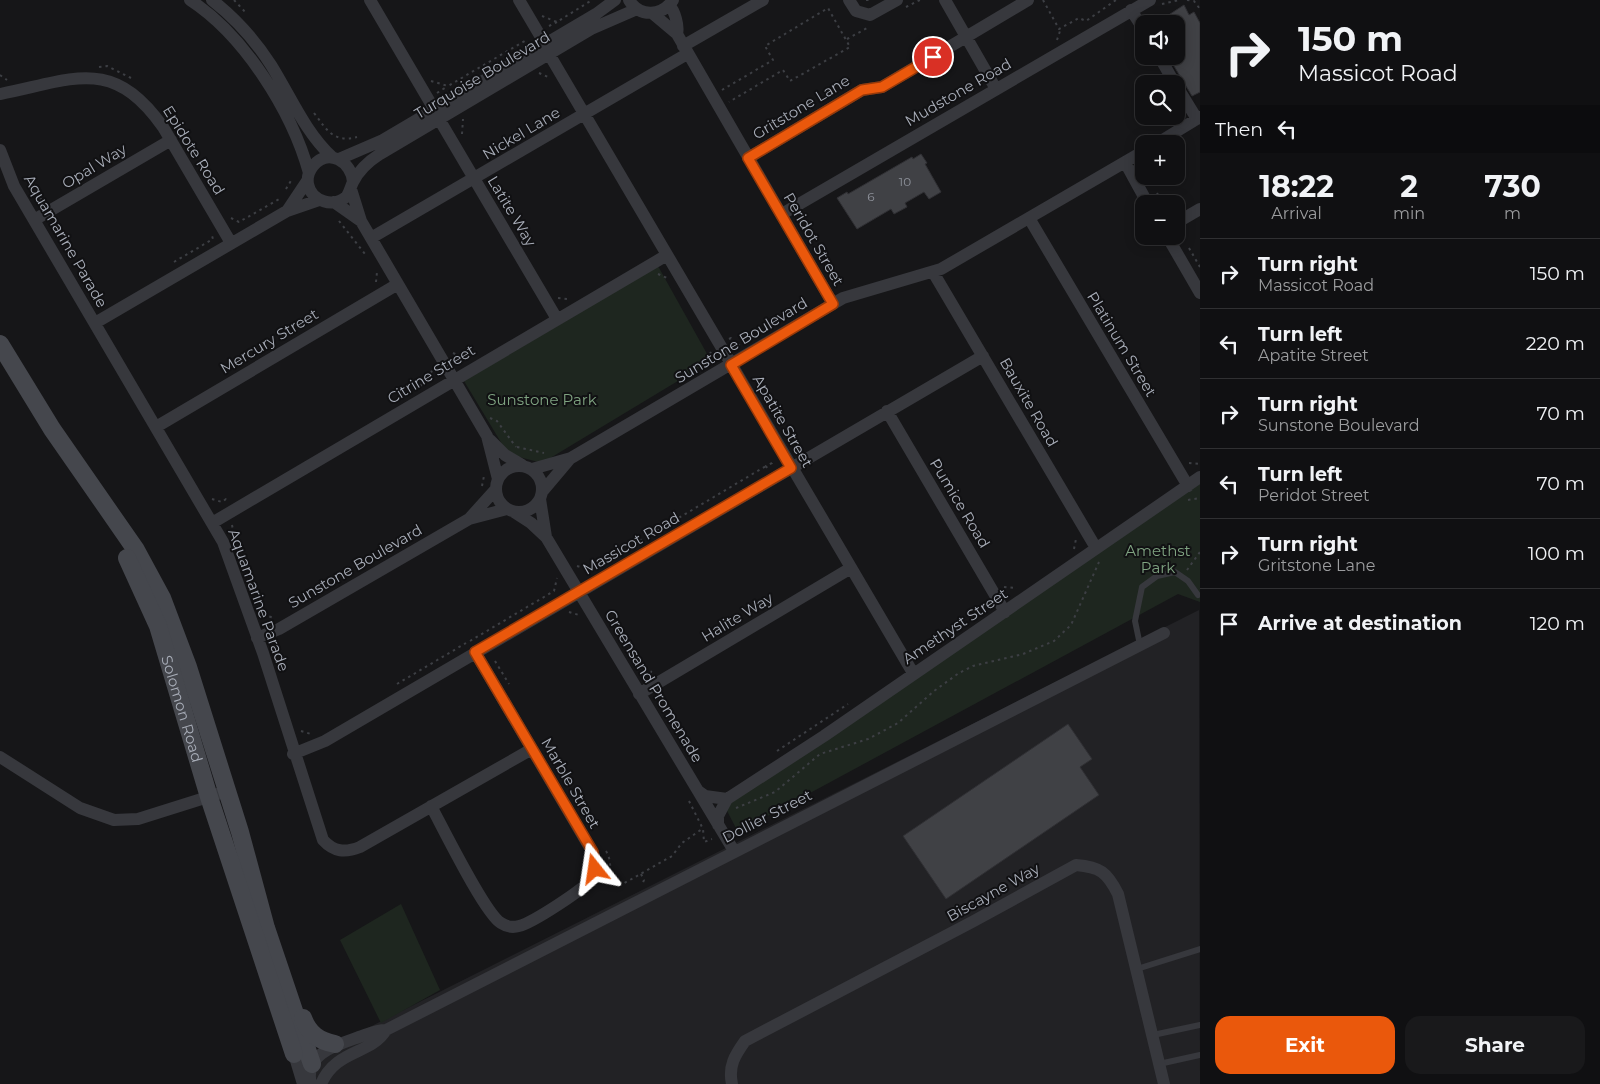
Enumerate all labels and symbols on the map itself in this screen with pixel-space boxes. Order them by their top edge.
street label: Turquoise Boulevard [411,27,553,123]
pin [912,36,954,78]
street label: Mudstone Road [902,54,1014,130]
street label: Gritstone Lane [749,71,853,143]
street label: Epidote Road [159,102,229,198]
street label: Nickel Lane [479,102,563,164]
street label: Opal Way [58,139,131,193]
street label: Aquamarine Parade [20,171,112,311]
street label: Latite Way [484,172,541,250]
house number: 10 [899,174,911,189]
street label: Peridot Street [780,189,848,289]
house number: 6 [867,189,875,204]
street label: Platinum Street [1083,288,1161,400]
street label: Sunstone Boulevard [671,293,811,387]
street label: Mercury Street [217,304,321,378]
street label: Citrine Street [384,340,478,408]
street label: Bauxite Road [996,354,1062,450]
street label: Apatite Street [749,371,817,471]
park label: Sunstone Park [487,390,597,409]
street label: Pumice Road [926,455,994,551]
street label: Massicot Road [579,508,683,578]
street label: Sunstone Boulevard [285,520,425,612]
street label: Aquamarine Parade [224,526,294,674]
park label: Amethst Park [1125,541,1191,577]
street label: Amethyst Street [899,584,1011,668]
street label: Halite Way [698,588,777,646]
street label: Greensand Promenade [601,606,707,766]
street label: Solomon Road [158,653,208,764]
street label: Marble Street [537,734,605,832]
street label: Dollier Street [719,785,815,847]
position arrow [568,842,620,894]
street label: Biscayne Way [943,858,1044,925]

